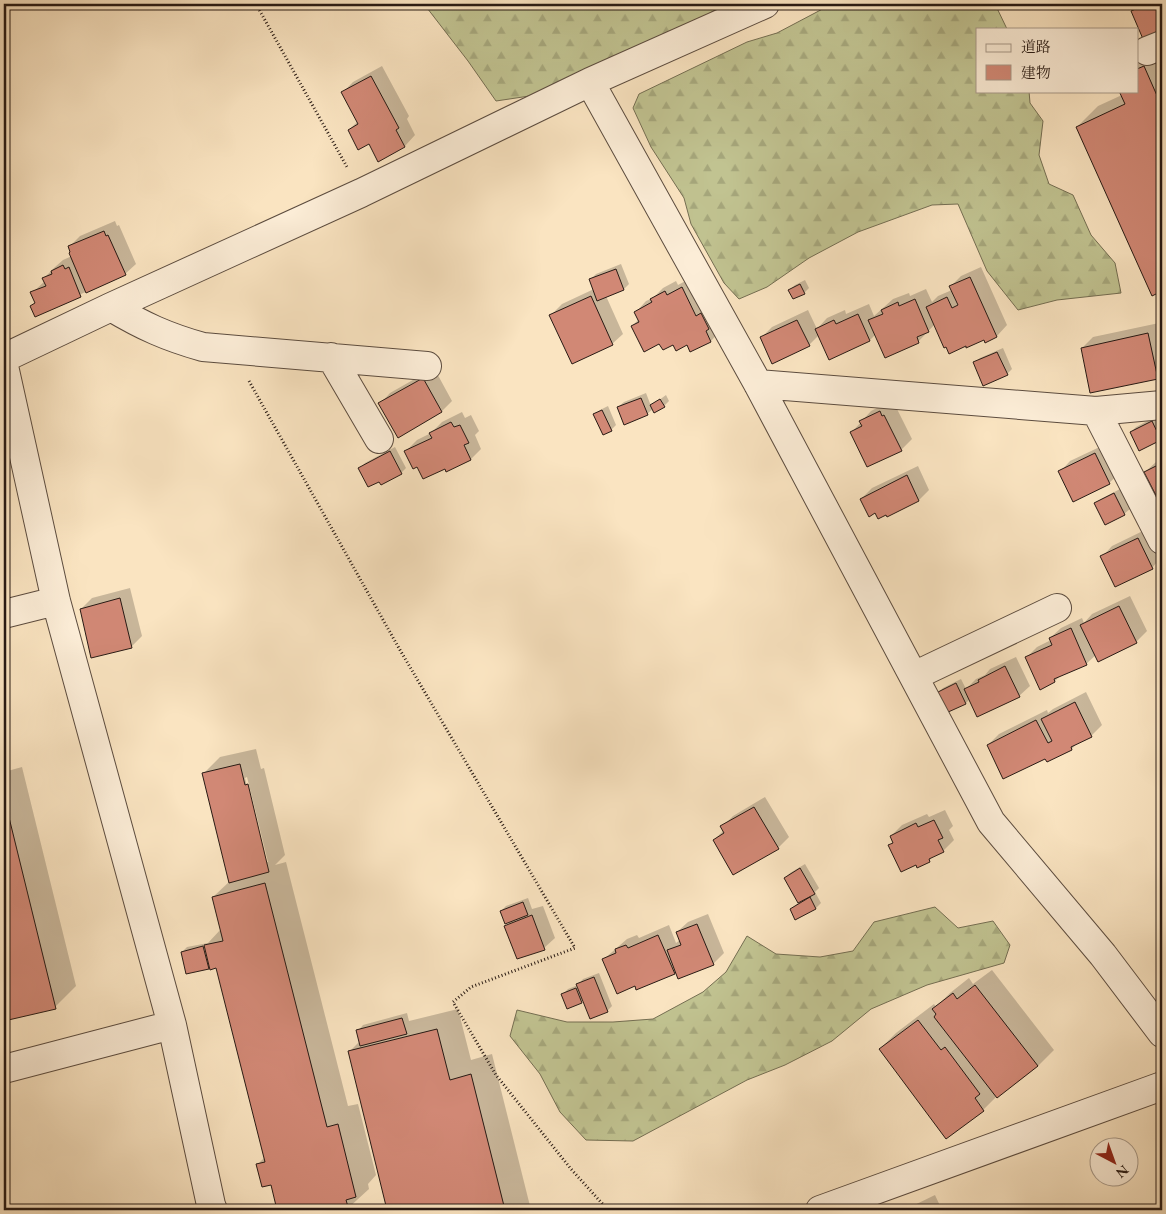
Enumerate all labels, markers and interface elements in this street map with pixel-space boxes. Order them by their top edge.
legend [976,28,1138,92]
text: 道路 [1021,37,1051,56]
text: 建物 [1021,63,1051,82]
north arrow [1088,1136,1138,1186]
text: N [1112,1161,1133,1183]

